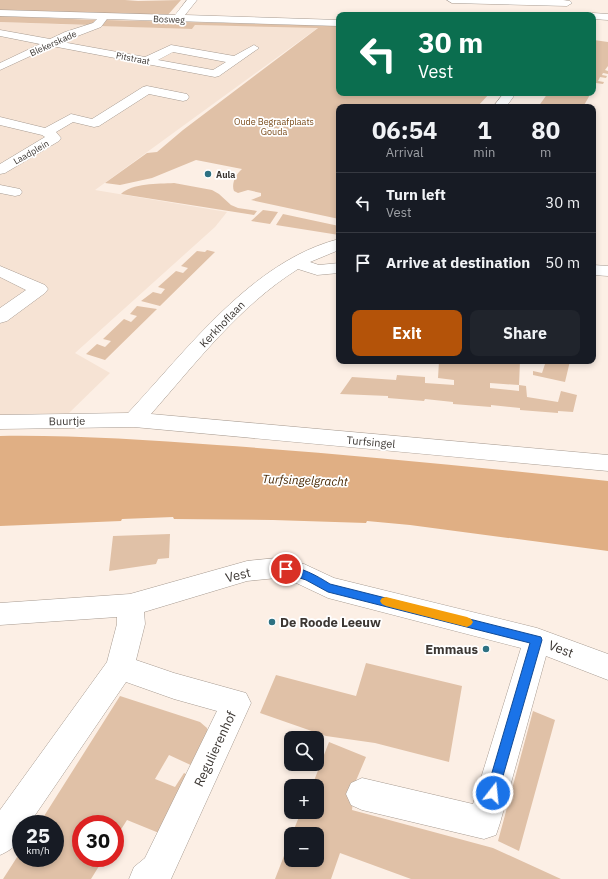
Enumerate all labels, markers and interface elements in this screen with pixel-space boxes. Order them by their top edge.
street label: Bosweg [153,13,185,25]
text: 30 m [418,24,483,61]
street label: Blekerskade [28,28,78,58]
icon: left [352,28,404,80]
street label: Pitstraat [115,49,151,67]
text: Vest [418,60,453,83]
text: 06:54 [372,114,437,146]
text: 1 [477,114,492,146]
text: 80 [531,114,560,146]
park label: Oude Begraafplaats Gouda [234,116,314,137]
street label: Laadplein [11,137,51,167]
text: Arrival [386,144,424,161]
text: min [473,144,495,161]
text: m [540,144,551,161]
marker: Aula [203,169,213,179]
place label: Aula [216,169,235,180]
text: Turn left [386,185,446,204]
icon: left [352,192,374,214]
text: 30 m [545,193,580,212]
text: Vest [386,204,411,221]
icon: arrive [352,252,374,274]
text: Arrive at destination [386,253,530,272]
text: 50 m [545,253,580,272]
street label: Kerkhoflaan [196,298,248,350]
button: Exit [352,310,462,356]
button: Share [470,310,580,356]
street label: Buurtje [49,414,85,428]
street label: Turfsingel [346,433,396,451]
water label: Turfsingelgracht [262,471,349,489]
pin [269,552,303,586]
icon: arrive [275,558,297,580]
street label: Vest [224,564,252,586]
place label: De Roode Leeuw [280,614,381,631]
marker: De Roode Leeuw [267,617,277,627]
street label: Vest [546,637,576,661]
place label: Emmaus [425,641,478,658]
marker: Emmaus [481,644,491,654]
street label: Regulierenhof [190,709,240,789]
map controls [284,731,324,867]
button: search [284,731,324,771]
position arrow [472,772,514,814]
button: + [284,779,324,819]
speed limit sign: 30 [72,815,124,867]
text: 25 [26,822,50,849]
button: − [284,827,324,867]
text: km/h [26,844,50,857]

